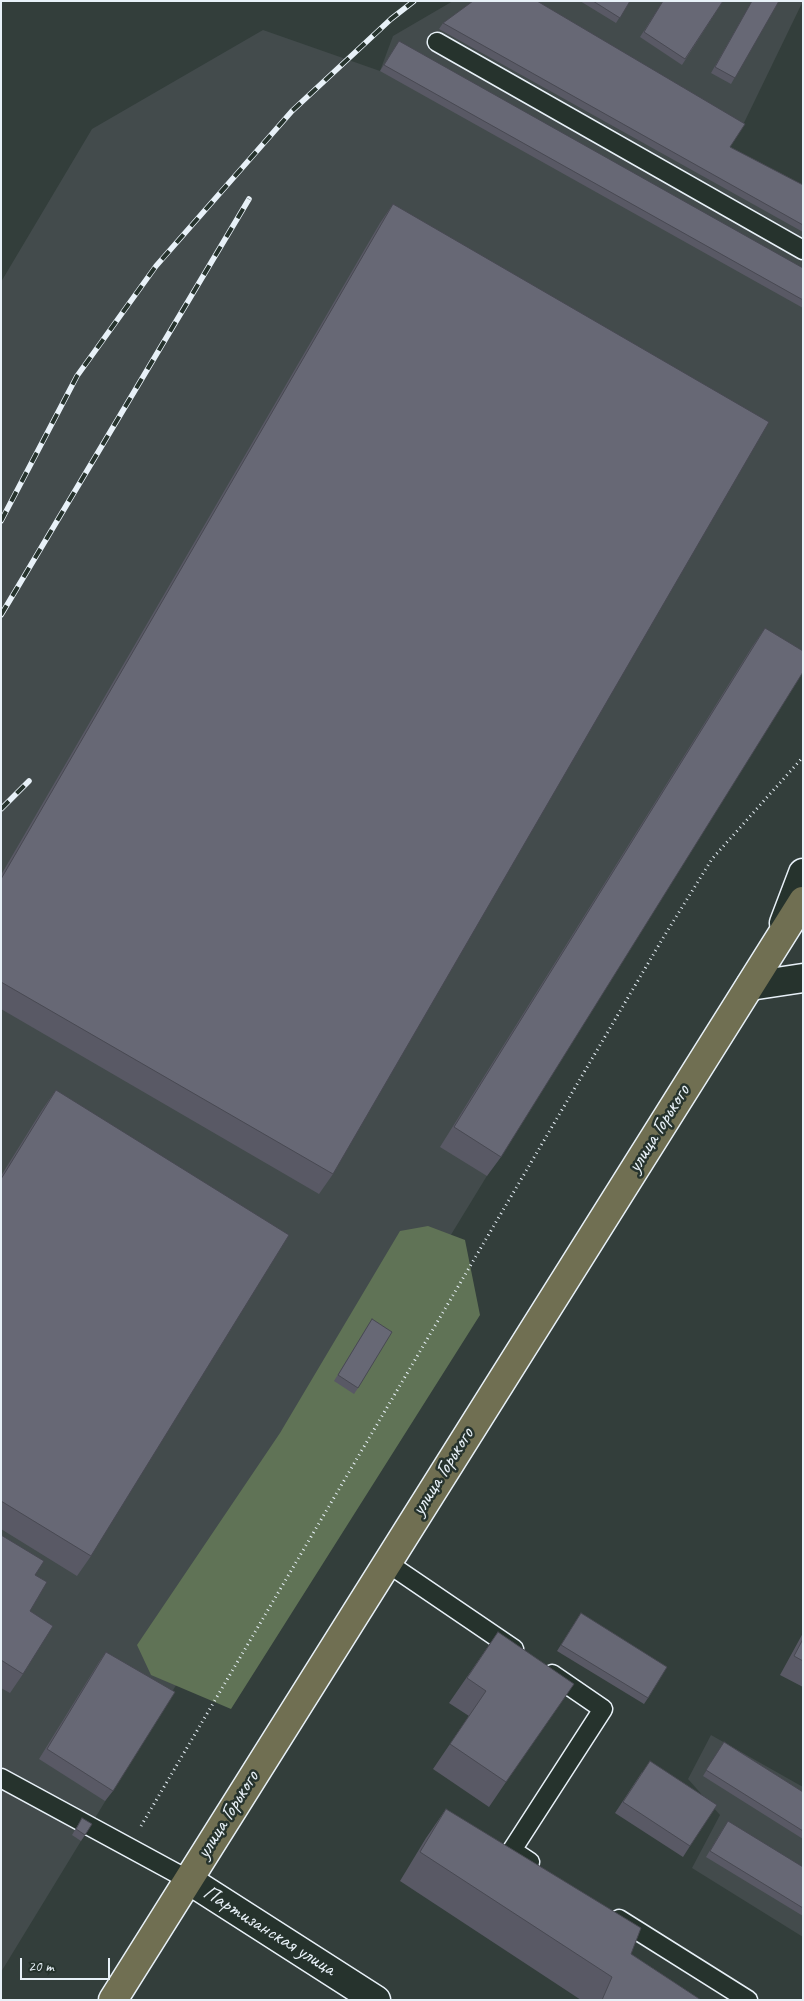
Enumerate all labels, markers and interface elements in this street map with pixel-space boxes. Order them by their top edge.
street label: улица Горького [622,1080,696,1178]
street label: улица Горького [406,1423,480,1521]
street label: улица Горького [191,1766,265,1864]
street label: Партизанская улица [198,1880,340,1982]
scale bar [22,1948,112,1980]
text: 20 m [28,1957,54,1976]

